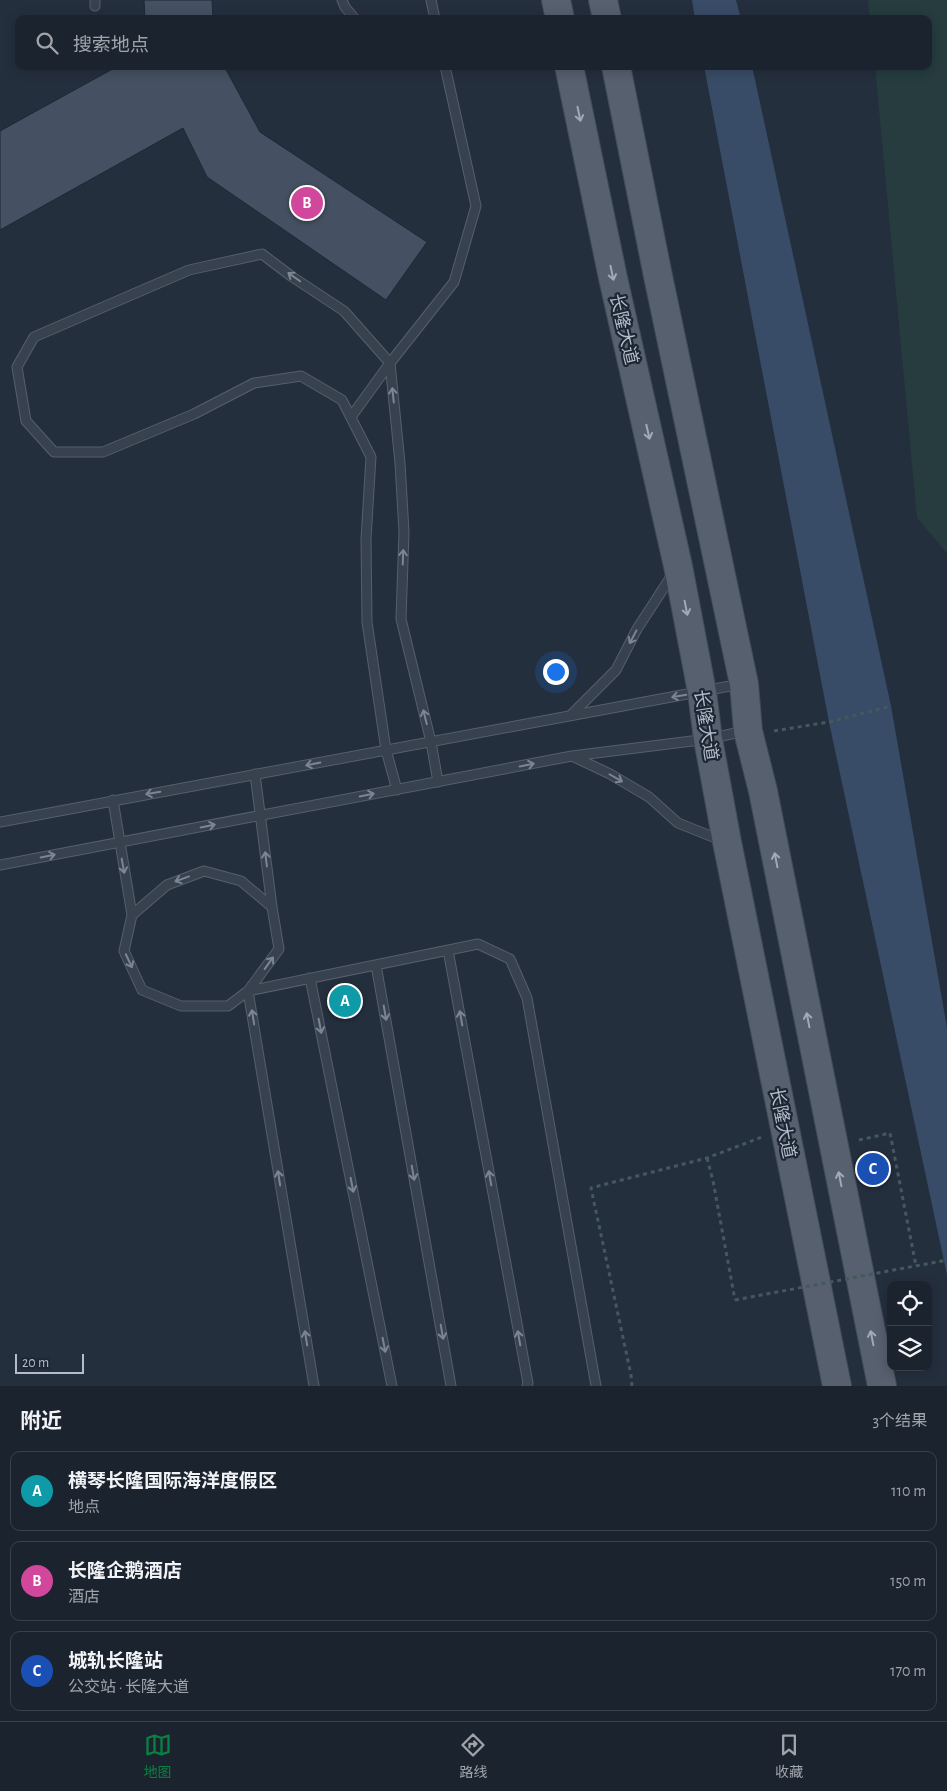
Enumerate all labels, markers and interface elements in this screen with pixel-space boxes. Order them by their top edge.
search box [15,15,932,70]
icon: search [33,29,61,57]
text: 搜索地点 [73,36,149,55]
one-way arrow [575,106,584,122]
pin: B [291,184,323,222]
one-way arrow [608,265,617,281]
one-way arrow [287,272,301,282]
street label: 长隆大道 [606,292,642,366]
one-way arrow [388,388,398,404]
one-way arrow [644,423,653,439]
one-way arrow [398,550,408,566]
one-way arrow [681,599,691,615]
one-way arrow [628,629,638,644]
your location [543,659,569,685]
street label: 长隆大道 [690,688,722,762]
one-way arrow [671,692,687,702]
one-way arrow [420,709,429,725]
one-way arrow [305,759,321,769]
one-way arrow [518,759,534,769]
one-way arrow [608,773,622,783]
one-way arrow [145,789,161,798]
one-way arrow [359,790,375,800]
one-way arrow [199,820,215,830]
one-way arrow [39,851,55,861]
one-way arrow [261,851,271,867]
one-way arrow [771,853,781,869]
one-way arrow [119,857,129,873]
one-way arrow [175,875,190,884]
one-way arrow [124,954,134,969]
one-way arrow [263,957,274,970]
pin: A [329,982,361,1020]
one-way arrow [380,1004,390,1020]
one-way arrow [247,1010,257,1026]
one-way arrow [456,1011,465,1027]
one-way arrow [803,1012,812,1028]
one-way arrow [316,1017,325,1033]
street label: 长隆大道 [766,1086,800,1160]
pin: C [857,1150,889,1188]
one-way arrow [409,1164,419,1180]
one-way arrow [274,1170,284,1186]
one-way arrow [485,1171,495,1187]
one-way arrow [834,1171,844,1187]
one-way arrow [348,1177,357,1193]
map controls [887,1281,932,1371]
button: locate [887,1281,932,1326]
one-way arrow [437,1324,447,1340]
button: layers [887,1326,932,1371]
one-way arrow [300,1330,310,1346]
one-way arrow [514,1331,524,1347]
one-way arrow [866,1331,876,1347]
one-way arrow [380,1336,389,1352]
scale bar [15,1351,84,1374]
text: 20 m [22,1356,49,1370]
text: 附近 [20,1411,62,1432]
text: 3个结果 [872,1413,927,1429]
text: 横琴长隆国际海洋度假区 [68,1472,277,1491]
text: A [32,1483,42,1499]
text: 110 m [891,1483,926,1499]
text: 地点 [68,1499,100,1515]
text: 长隆企鹅酒店 [68,1562,182,1581]
text: B [32,1573,42,1589]
text: 150 m [890,1573,926,1589]
text: 酒店 [68,1589,100,1605]
text: 城轨长隆站 [68,1652,163,1671]
text: C [33,1663,41,1679]
text: 170 m [890,1663,926,1679]
text: 公交站 · 长隆大道 [68,1679,189,1695]
tab: 地图 [144,1731,172,1782]
tab: 路线 [459,1731,487,1782]
tab: 收藏 [775,1731,803,1782]

